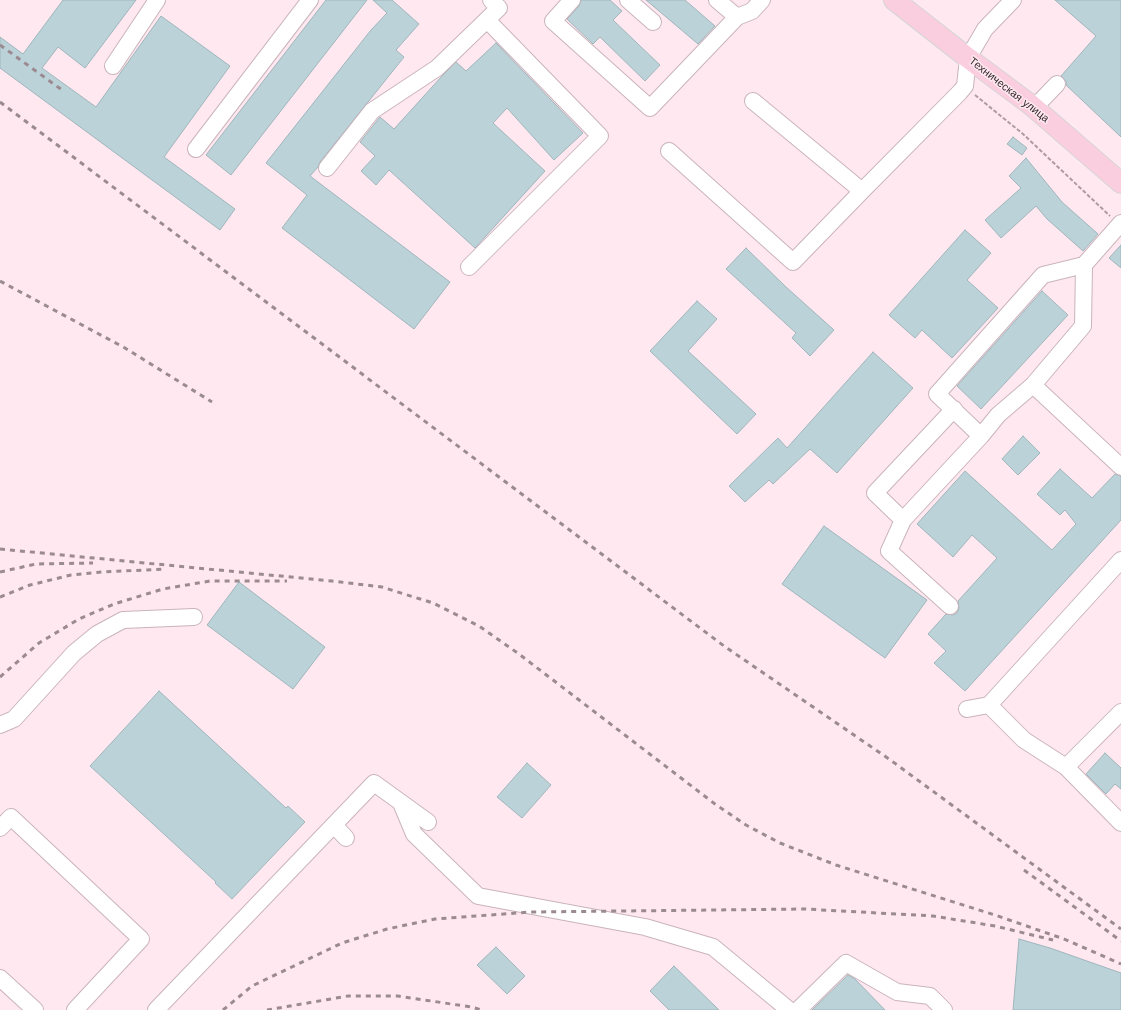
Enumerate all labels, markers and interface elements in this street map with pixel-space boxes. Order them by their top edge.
street label: Техническая улица [966,55,1052,125]

